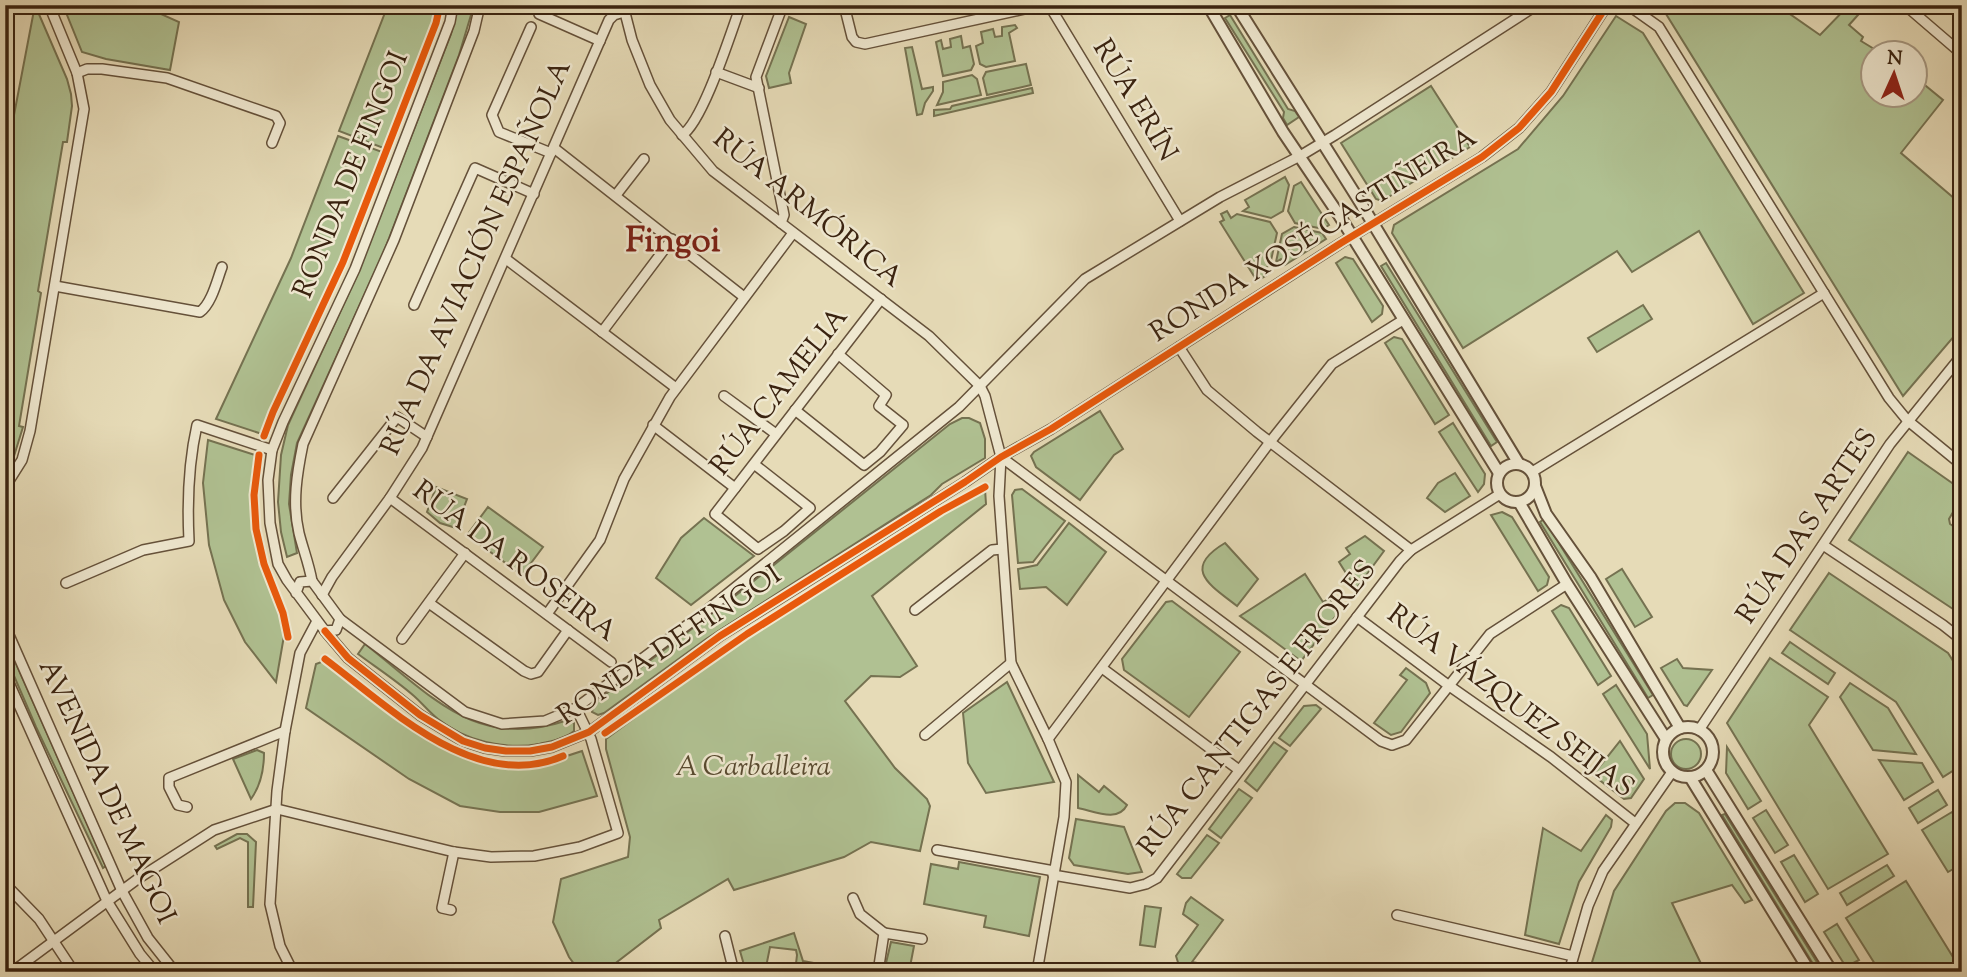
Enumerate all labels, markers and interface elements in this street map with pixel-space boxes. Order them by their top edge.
street label: RÚA ERÍN [1082,32,1186,170]
north arrow [1858,38,1928,108]
street label: RONDA DE FINGOI [284,46,420,304]
text: N [1886,46,1903,73]
street label: RÚA DA AVIACIÓN ESPAÑOLA [372,54,583,462]
street label: RONDA XOSÉ CASTIÑEIRA [1143,119,1485,353]
street label: RÚA ARMÓRICA [704,120,911,298]
district label: Fingoi [625,217,721,268]
street label: RÚA CAMELIA [701,299,859,485]
street label: RÚA DAS ARTES [1728,421,1888,633]
street label: RÚA DA ROSEIRA [403,472,625,652]
street label: RÚA CANTIGAS E FRORES [1129,552,1387,866]
street label: RONDA DE FINGOI [550,556,790,736]
street label: RÚA VÁZQUEZ SEIJAS [1378,596,1642,808]
street label: AVENIDA DE MAGOI [27,653,185,931]
park label: A Carballeira [675,748,831,788]

